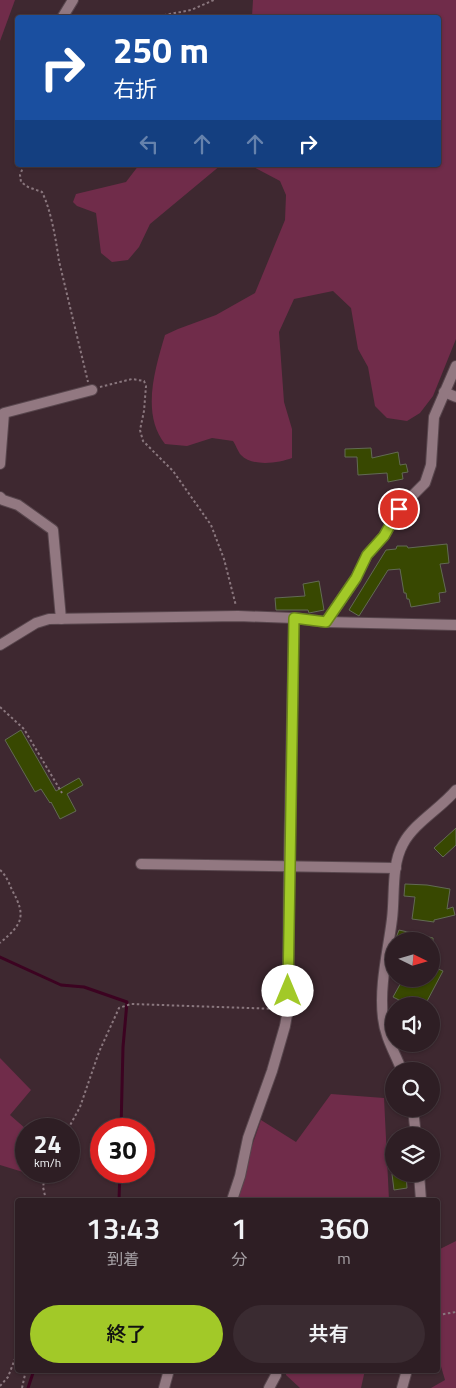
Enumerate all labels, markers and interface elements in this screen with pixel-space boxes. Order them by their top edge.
text: 250 m [113,23,209,77]
icon: right [30,35,95,100]
text: 右折 [113,72,157,106]
icon: left [135,130,163,158]
icon: ahead [188,130,216,158]
icon: ahead [241,130,269,158]
icon: right [294,130,322,158]
pin [378,488,420,530]
icon: arrive [385,495,413,523]
north arrow [385,932,440,988]
map controls [385,932,440,1182]
position arrow [261,964,313,1016]
button: sound [385,997,440,1052]
button: search [385,1062,440,1117]
speed limit sign: 30 [90,1118,155,1183]
text: 24 [33,1125,62,1163]
button: layers [385,1127,440,1182]
text: km/h [34,1153,61,1172]
text: 13:43 [86,1205,160,1251]
text: 1 [231,1205,248,1251]
text: 360 [319,1205,369,1251]
text: m [337,1246,351,1270]
text: 到着 [107,1247,139,1271]
text: 分 [231,1247,247,1271]
button: 終了 [30,1305,223,1363]
button: 共有 [233,1305,425,1363]

